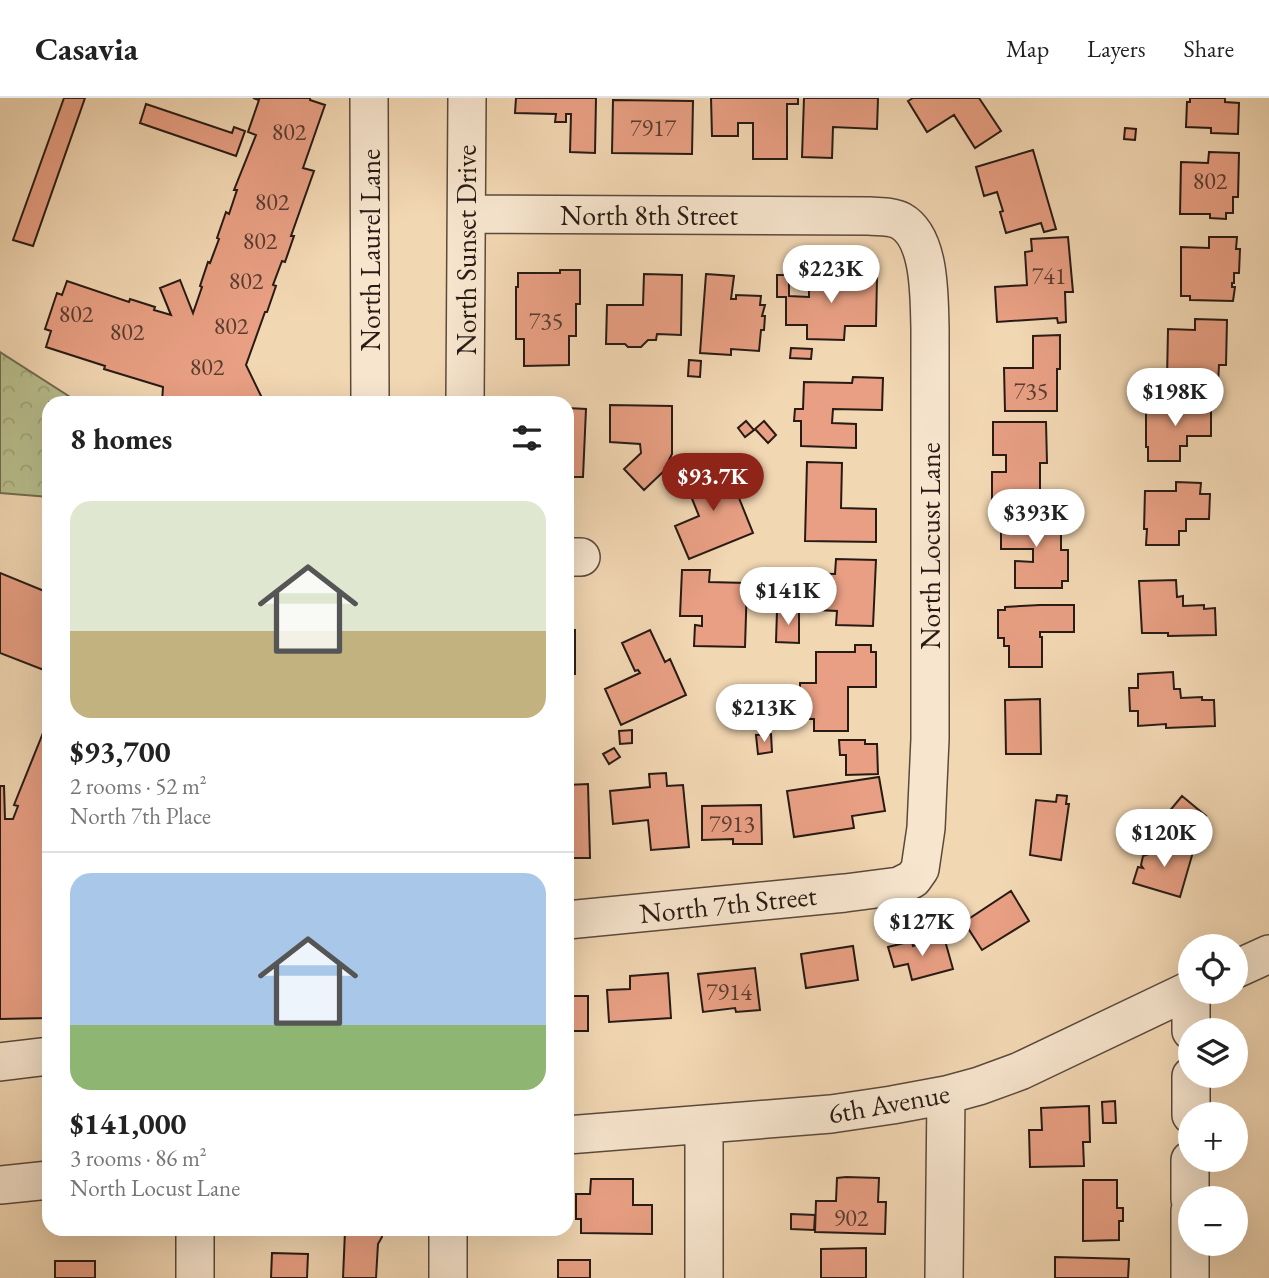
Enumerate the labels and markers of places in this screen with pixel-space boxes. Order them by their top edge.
pin: $223K [782,246,880,305]
pin: $198K [1126,368,1224,428]
pin: $93.7K [656,454,770,513]
pin: $393K [987,490,1085,549]
pin: $141K [739,568,837,627]
pin: $213K [715,684,813,744]
pin: $120K [1115,810,1213,869]
pin: $127K [873,898,971,958]

